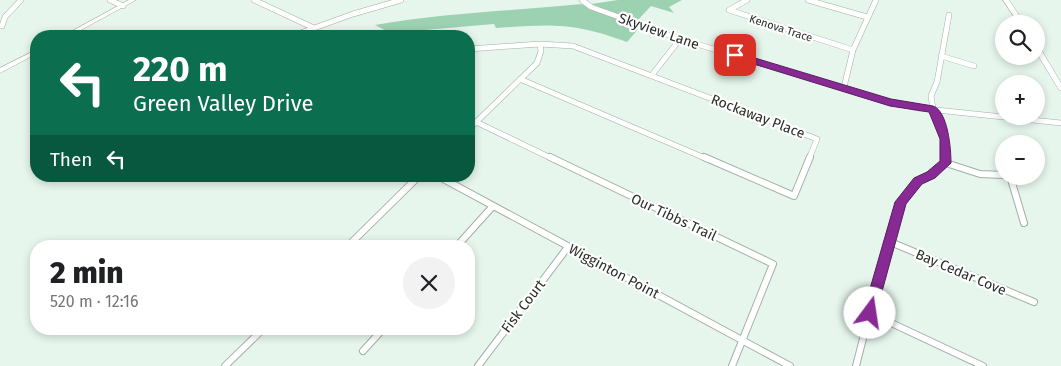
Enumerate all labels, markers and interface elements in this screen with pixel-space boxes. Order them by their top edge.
street label: Skyview Lane [616,10,701,53]
street label: Kenova Trace [748,12,814,45]
map controls [995,15,1045,185]
button: search [995,15,1045,65]
pin [714,34,756,76]
icon: arrive [721,41,749,69]
text: 220 m [133,48,228,90]
icon: left [50,50,115,115]
button: + [995,75,1045,125]
text: Green Valley Drive [133,90,313,117]
street label: Rockaway Place [708,91,807,142]
button: − [995,135,1045,185]
icon: left [102,145,130,173]
text: Then [50,148,92,171]
street label: Our Tibbs Trail [628,190,719,245]
street label: Wigginton Point [566,240,663,303]
street label: Bay Cedar Cove [913,246,1009,299]
text: 2 min [50,255,123,291]
button: close [403,257,455,309]
street label: Fisk Court [498,276,549,336]
position arrow [843,286,895,338]
text: 520 m · 12:16 [50,292,138,311]

